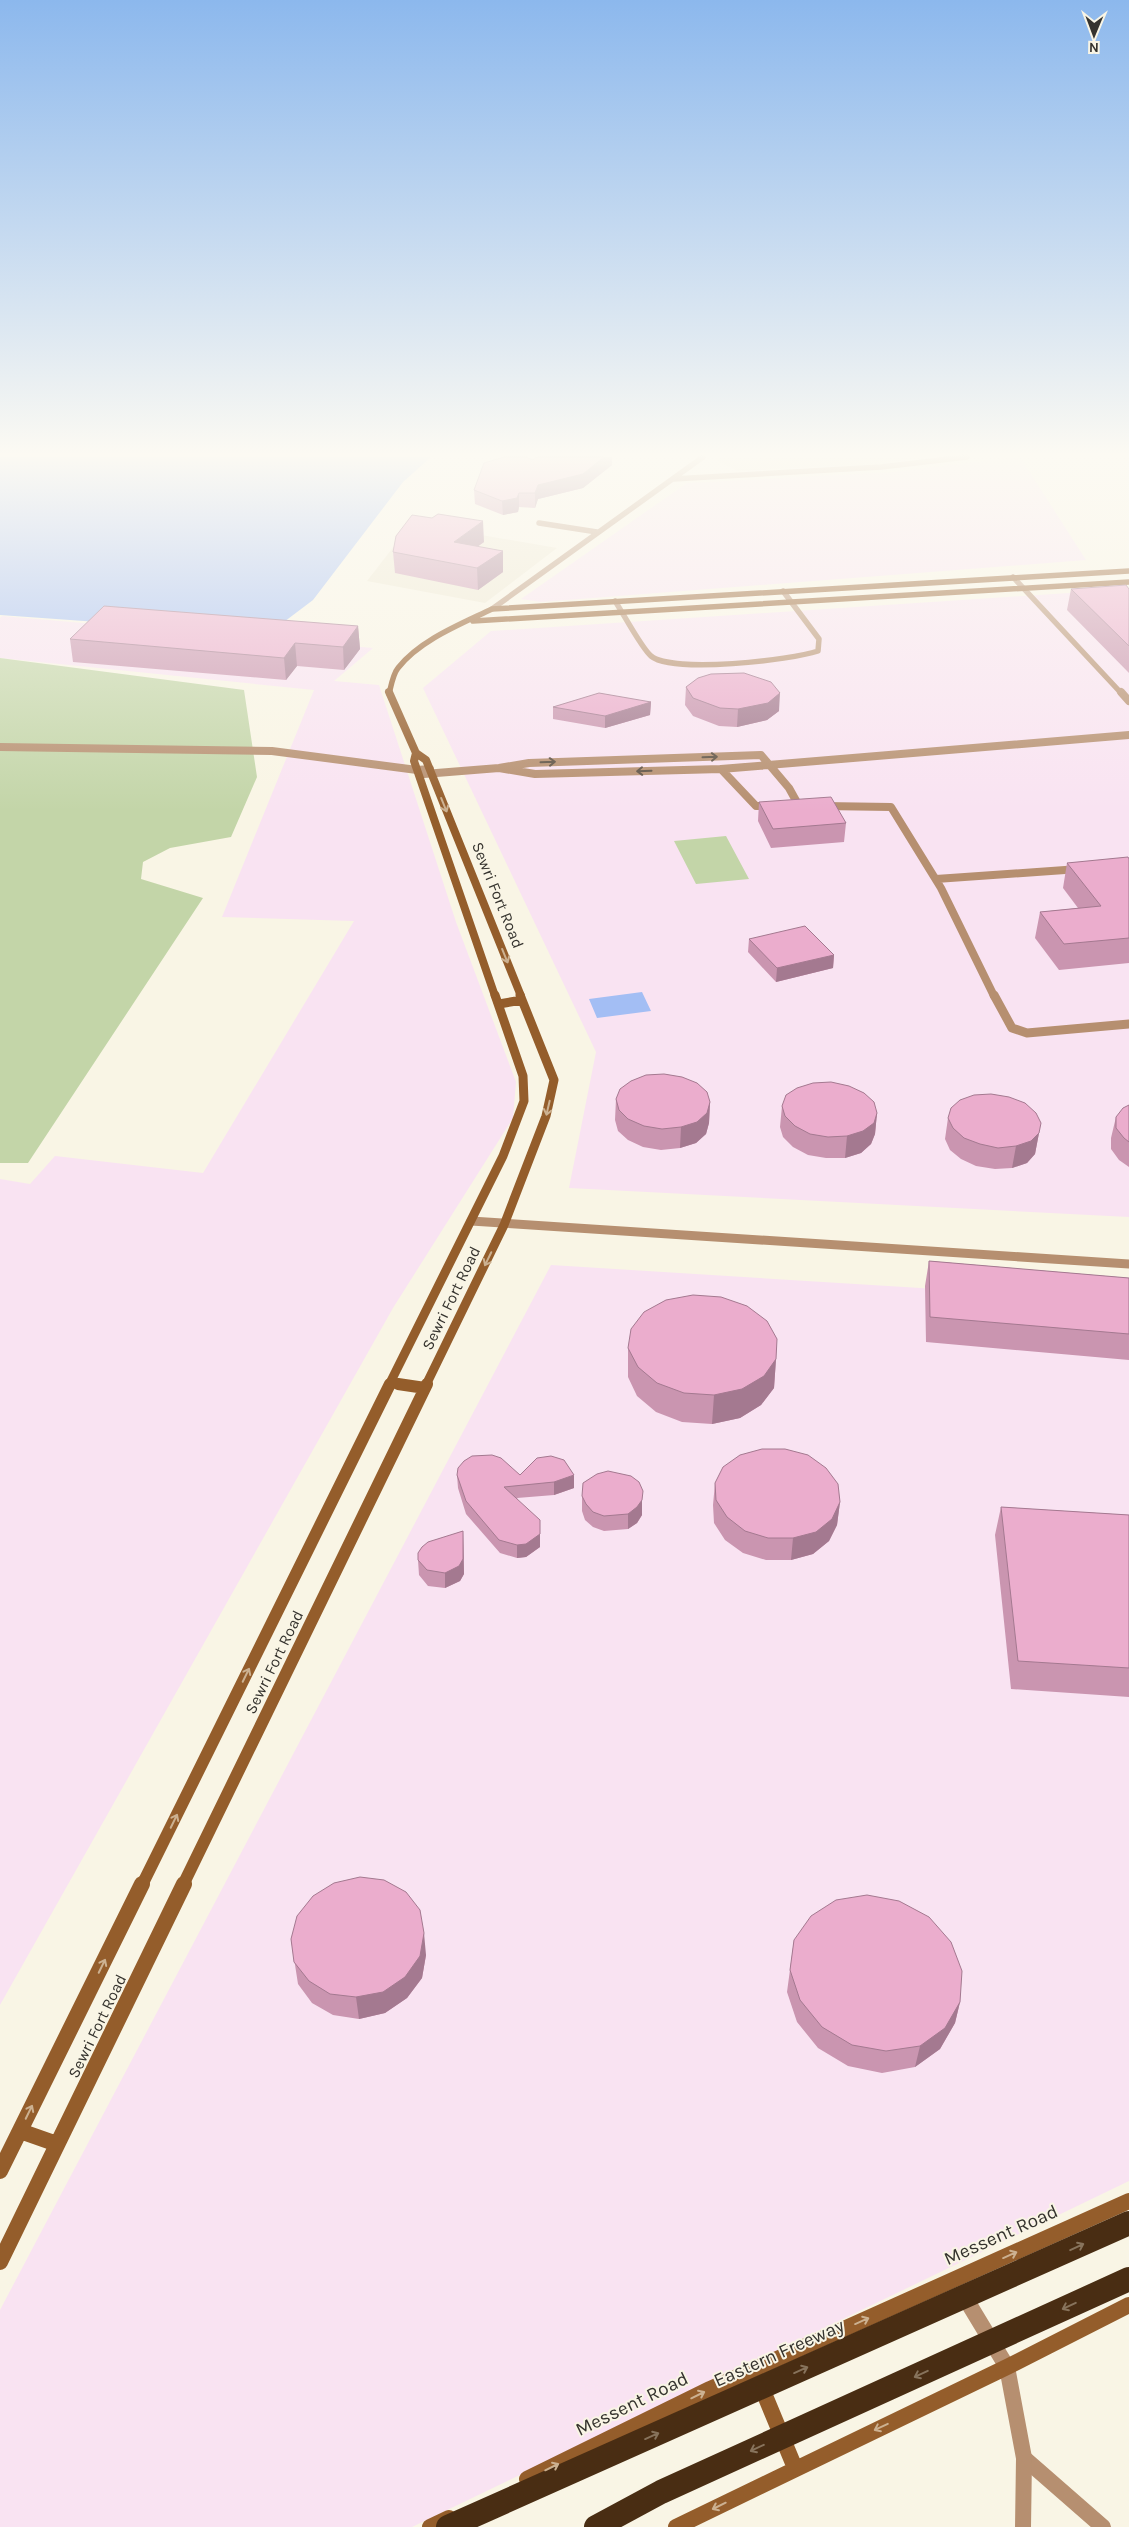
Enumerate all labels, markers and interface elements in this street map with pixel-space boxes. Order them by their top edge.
north arrow [1069,10,1119,60]
text: N [1089,39,1099,56]
one-way arrow [702,752,718,761]
one-way arrow [539,757,555,767]
one-way arrow [636,766,652,776]
one-way arrow [440,797,450,812]
street label: Sewri Fort Road [468,839,528,951]
one-way arrow [500,948,510,963]
one-way arrow [543,1100,552,1116]
street label: Sewri Fort Road [418,1243,484,1353]
one-way arrow [482,1251,492,1266]
street label: Sewri Fort Road [241,1607,307,1717]
one-way arrow [242,1668,251,1683]
one-way arrow [169,1813,179,1828]
one-way arrow [97,1959,107,1974]
street label: Sewri Fort Road [64,1971,130,2081]
one-way arrow [25,2105,34,2120]
street label: Messent Road [941,2200,1061,2270]
one-way arrow [1069,2242,1084,2252]
one-way arrow [1002,2249,1017,2259]
one-way arrow [1062,2302,1077,2312]
street label: Eastern Freeway [710,2314,848,2392]
one-way arrow [854,2316,869,2326]
one-way arrow [793,2365,808,2375]
street label: Messent Road [572,2367,692,2441]
one-way arrow [914,2369,929,2379]
one-way arrow [690,2390,705,2399]
one-way arrow [874,2423,889,2432]
one-way arrow [644,2431,659,2441]
one-way arrow [750,2444,765,2454]
one-way arrow [544,2462,559,2471]
one-way arrow [712,2501,727,2511]

